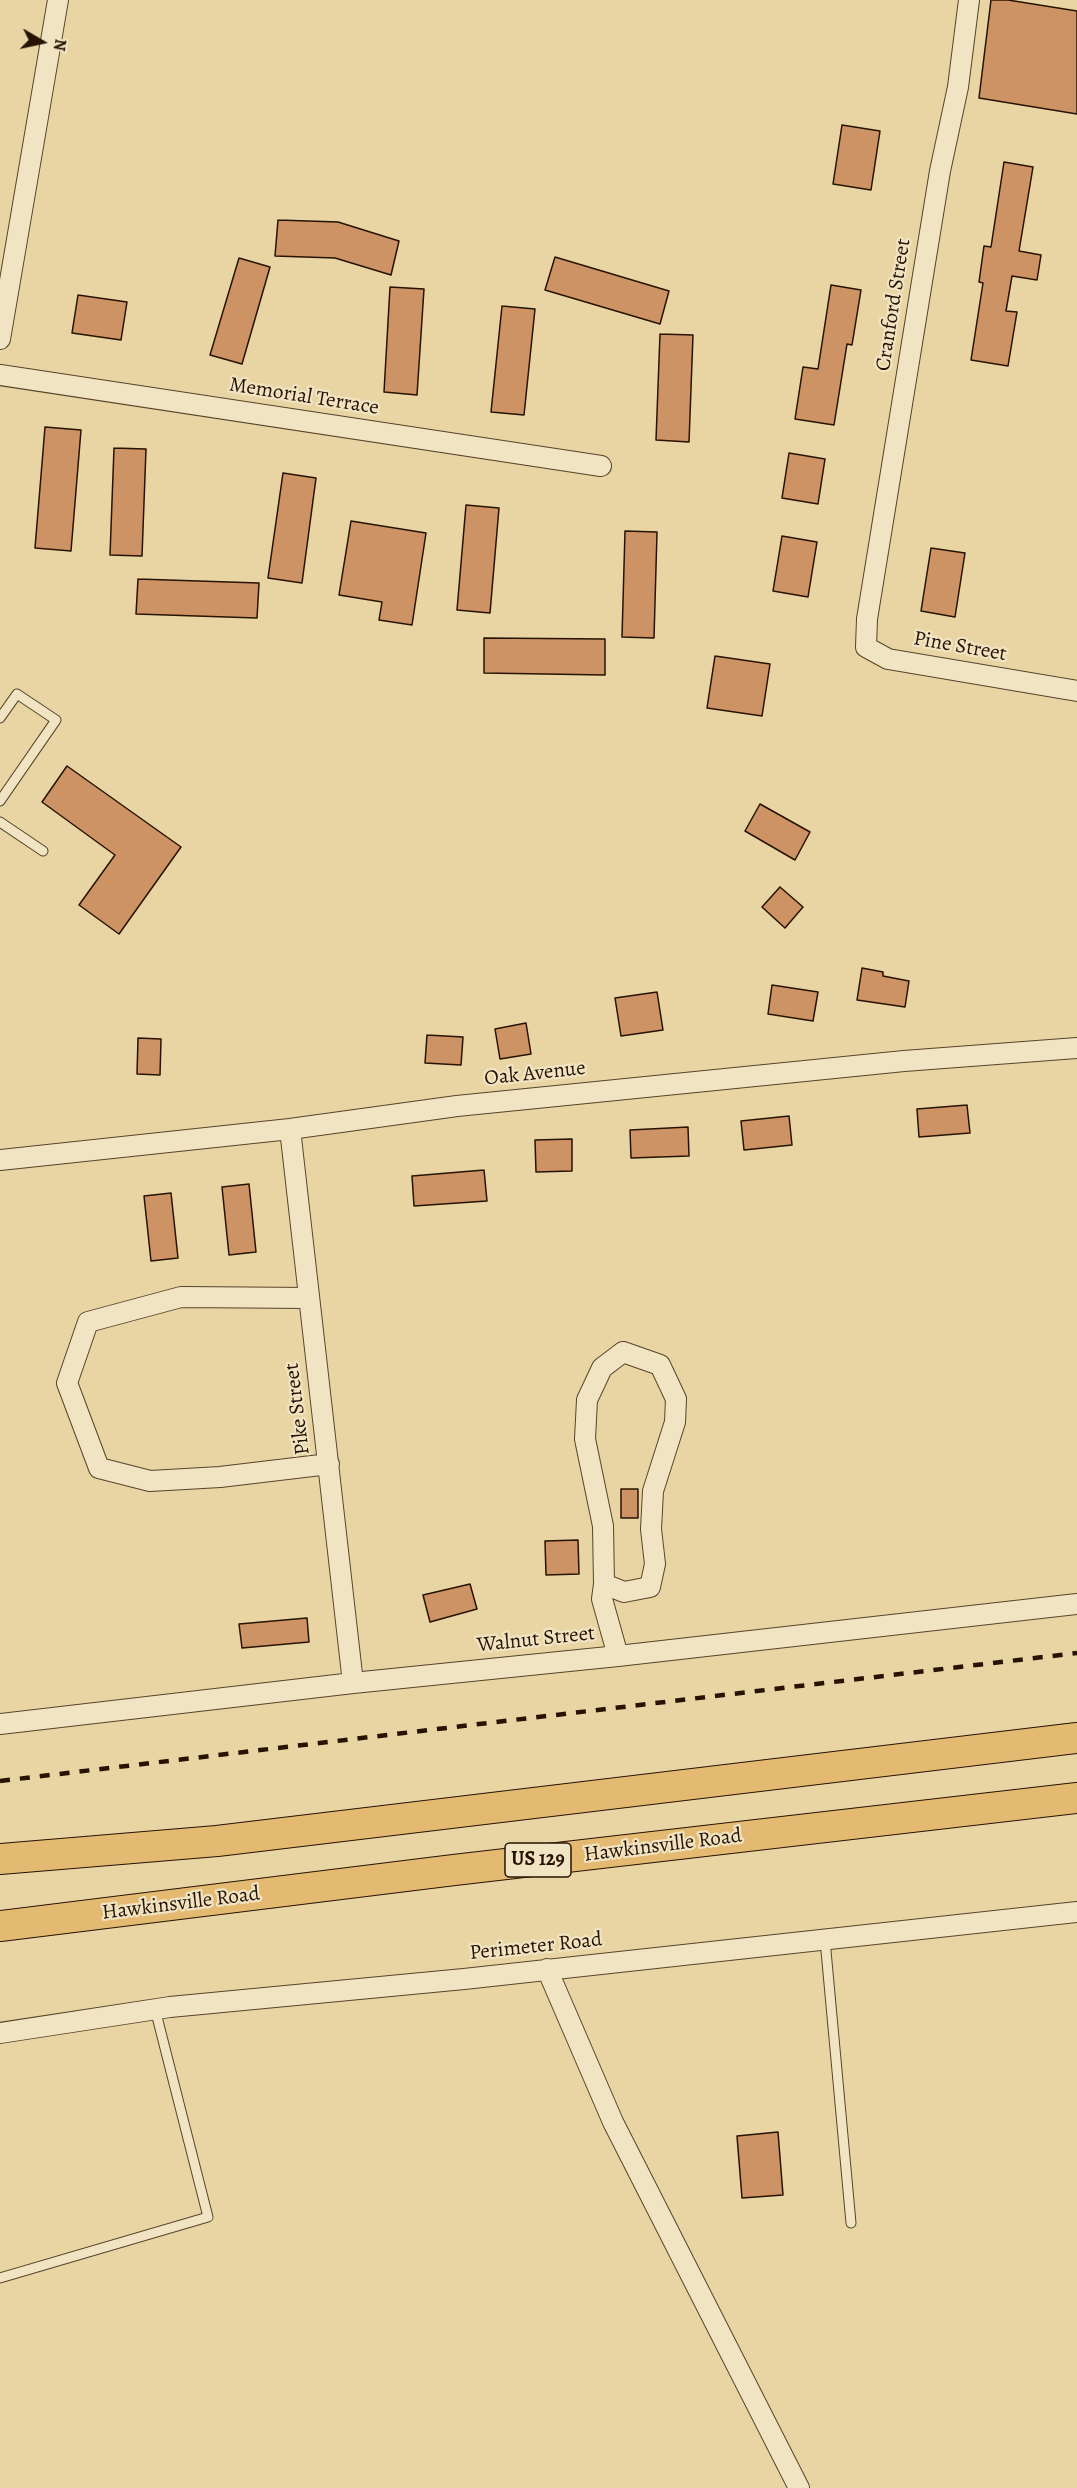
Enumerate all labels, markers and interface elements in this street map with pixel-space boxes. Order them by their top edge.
north arrow [12,12,72,72]
text: N [48,37,72,52]
street label: Cranford Street [871,237,917,373]
street label: Memorial Terrace [227,373,381,421]
street label: Pine Street [912,626,1008,668]
street label: Oak Avenue [483,1056,587,1092]
street label: Pike Street [280,1362,316,1456]
street label: Walnut Street [476,1621,596,1659]
street label: Hawkinsville Road [583,1824,743,1868]
road number: US 129 [505,1843,571,1877]
street label: Hawkinsville Road [101,1882,261,1926]
street label: Perimeter Road [468,1928,604,1966]

